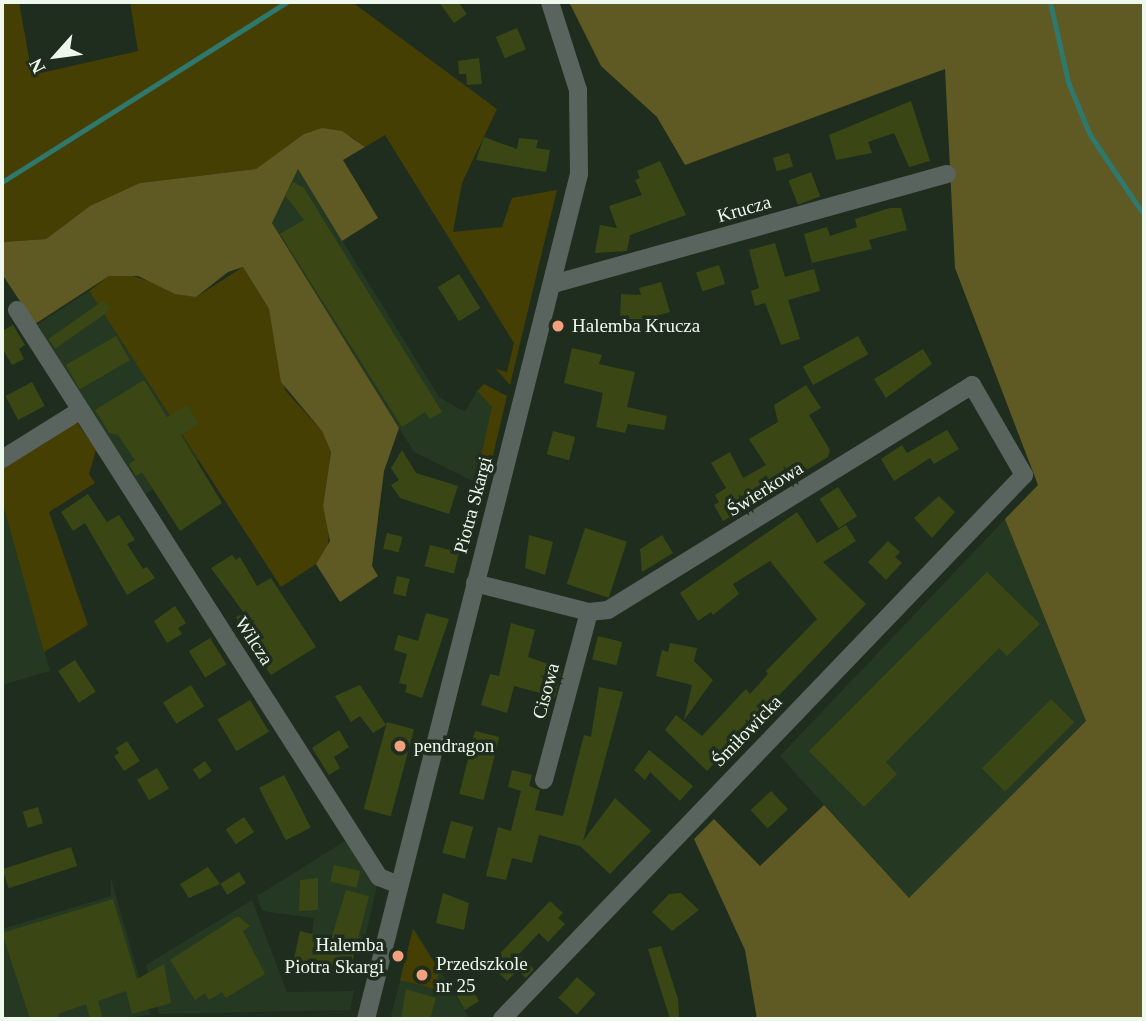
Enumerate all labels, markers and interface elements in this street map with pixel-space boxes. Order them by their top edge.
north arrow [21,21,91,91]
text: N [25,55,50,77]
street label: Krucza [714,190,774,228]
place label: Halemba Krucza [572,315,700,337]
marker: Halemba Krucza [550,318,566,334]
street label: Piotra Skargi [449,454,497,556]
street label: Świerkowa [723,457,807,521]
street label: Wilcza [230,613,278,669]
street label: Cisowa [528,661,564,721]
street label: Śmiłowicka [707,690,787,772]
place label: pendragon [414,735,494,757]
marker: pendragon [392,738,408,754]
place label: Halemba Piotra Skargi [285,934,384,978]
marker: Halemba Piotra Skargi [390,948,406,964]
place label: Przedszkole nr 25 [436,953,528,997]
marker: Przedszkole nr 25 [414,967,430,983]

